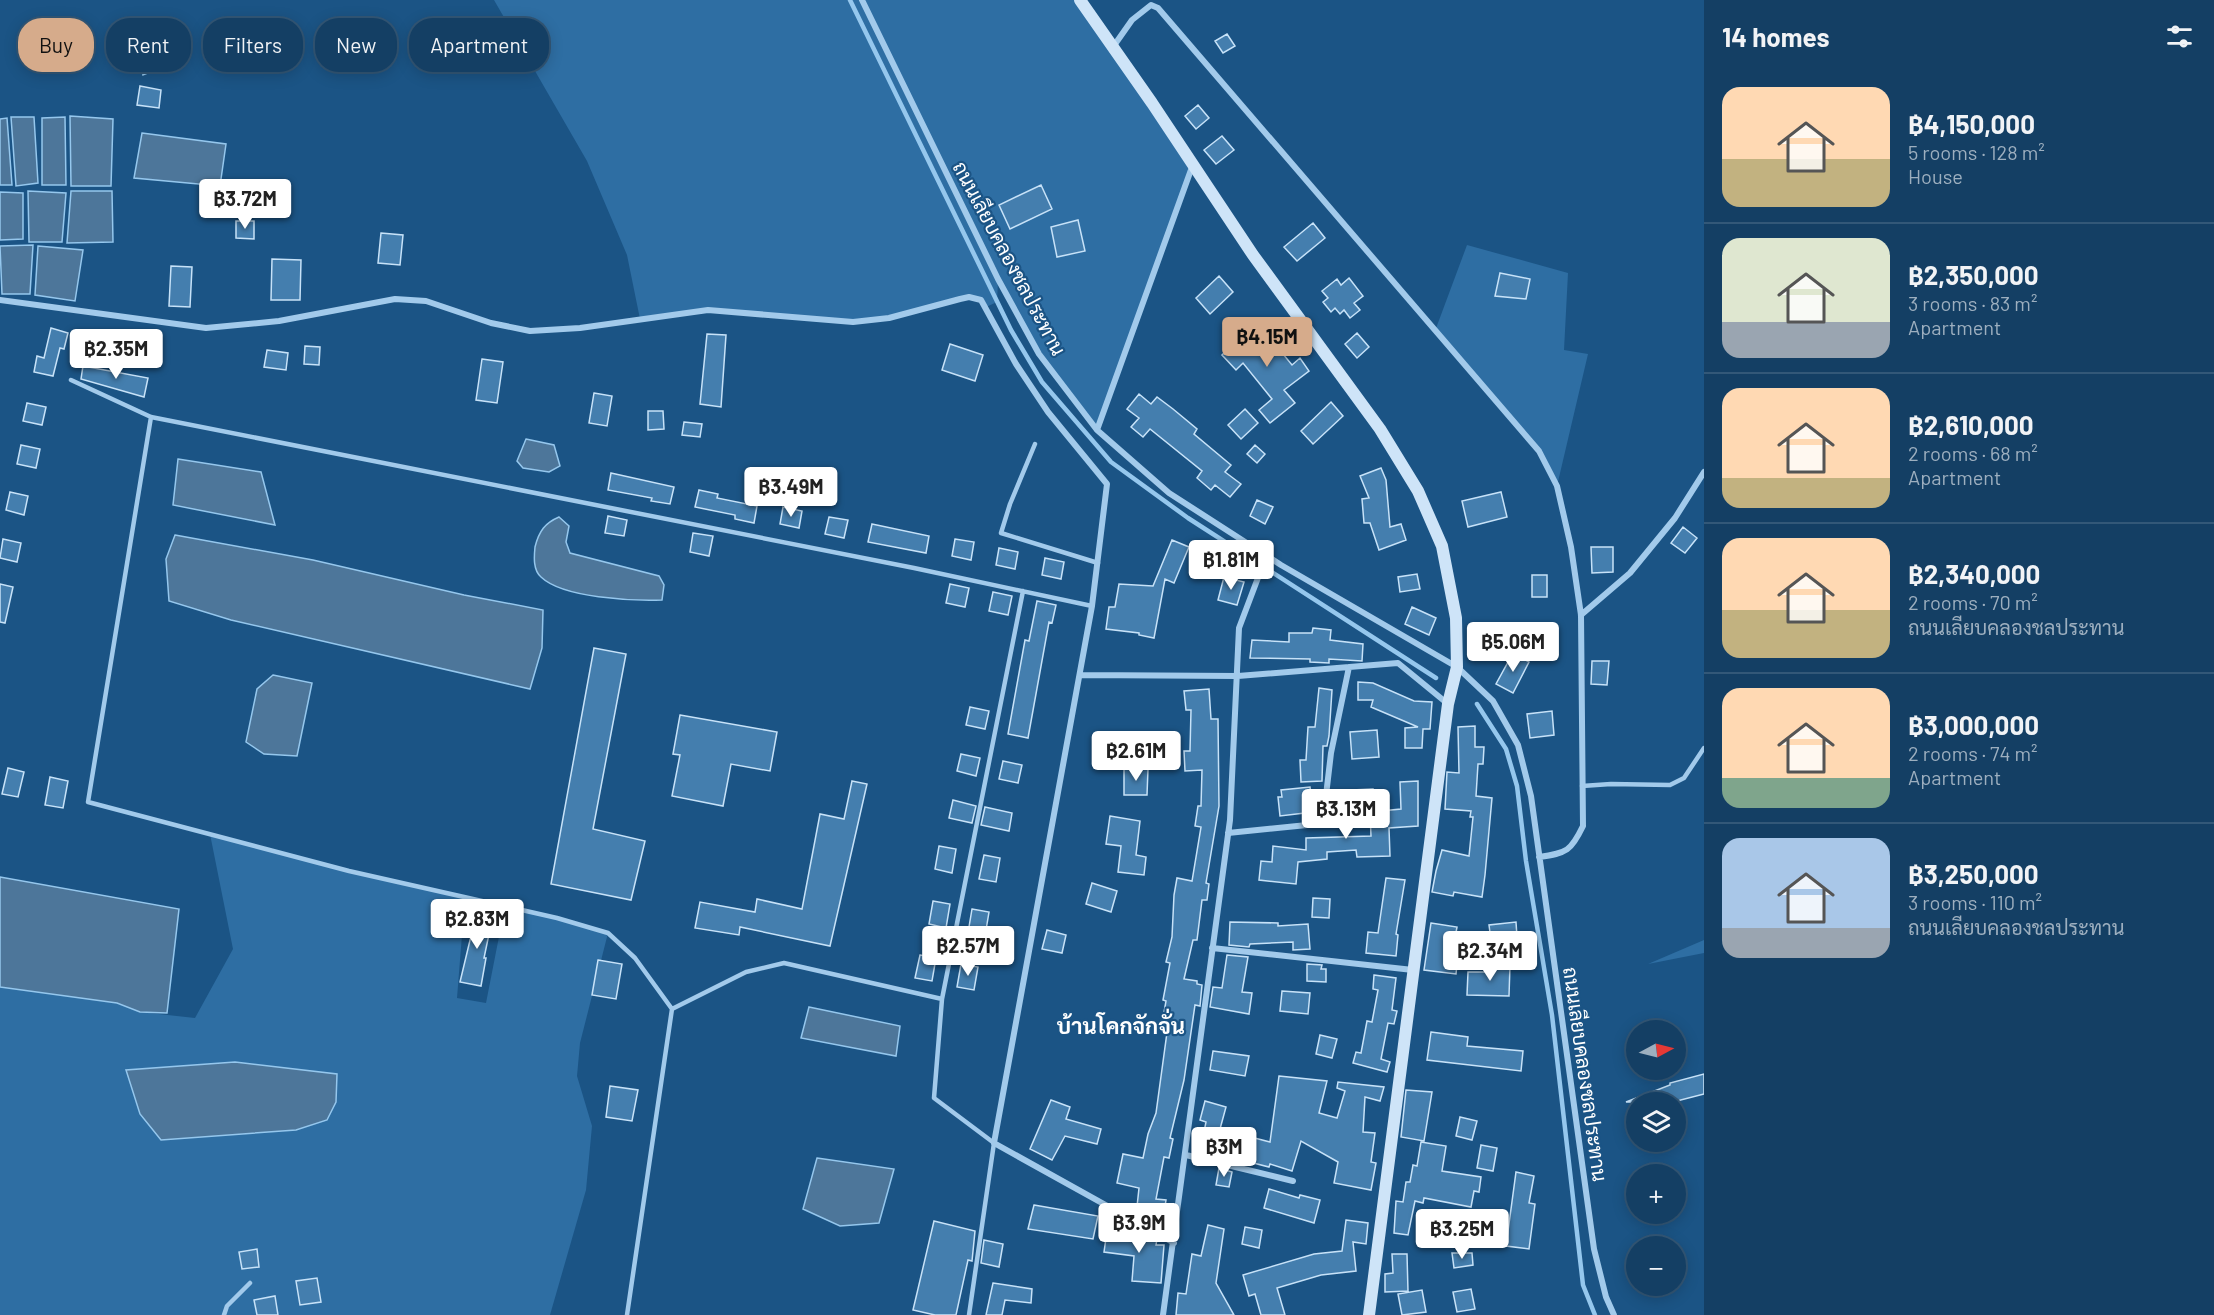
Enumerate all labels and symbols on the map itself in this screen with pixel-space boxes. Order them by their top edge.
street label: ถนนเลียบคลองชลประทาน [949,157,1071,359]
pin: ฿3.72M [196,179,294,230]
pin: ฿4.15M [1218,317,1316,368]
pin: ฿2.35M [67,329,165,380]
pin: ฿3.49M [742,467,840,518]
pin: ฿1.81M [1182,540,1280,591]
pin: ฿5.06M [1464,622,1562,673]
pin: ฿2.61M [1087,731,1185,782]
pin: ฿3.13M [1297,789,1395,840]
pin: ฿2.83M [428,899,526,950]
pin: ฿2.57M [919,926,1017,977]
pin: ฿2.34M [1441,931,1539,982]
street label: ถนนเลียบคลองชลประทาน [1559,965,1613,1183]
district label: บ้านโคกจักจั่น [1057,1008,1185,1038]
north arrow [1626,1020,1686,1080]
pin: ฿3M [1195,1127,1253,1178]
pin: ฿3.9M [1097,1203,1181,1254]
pin: ฿3.25M [1413,1209,1511,1260]

